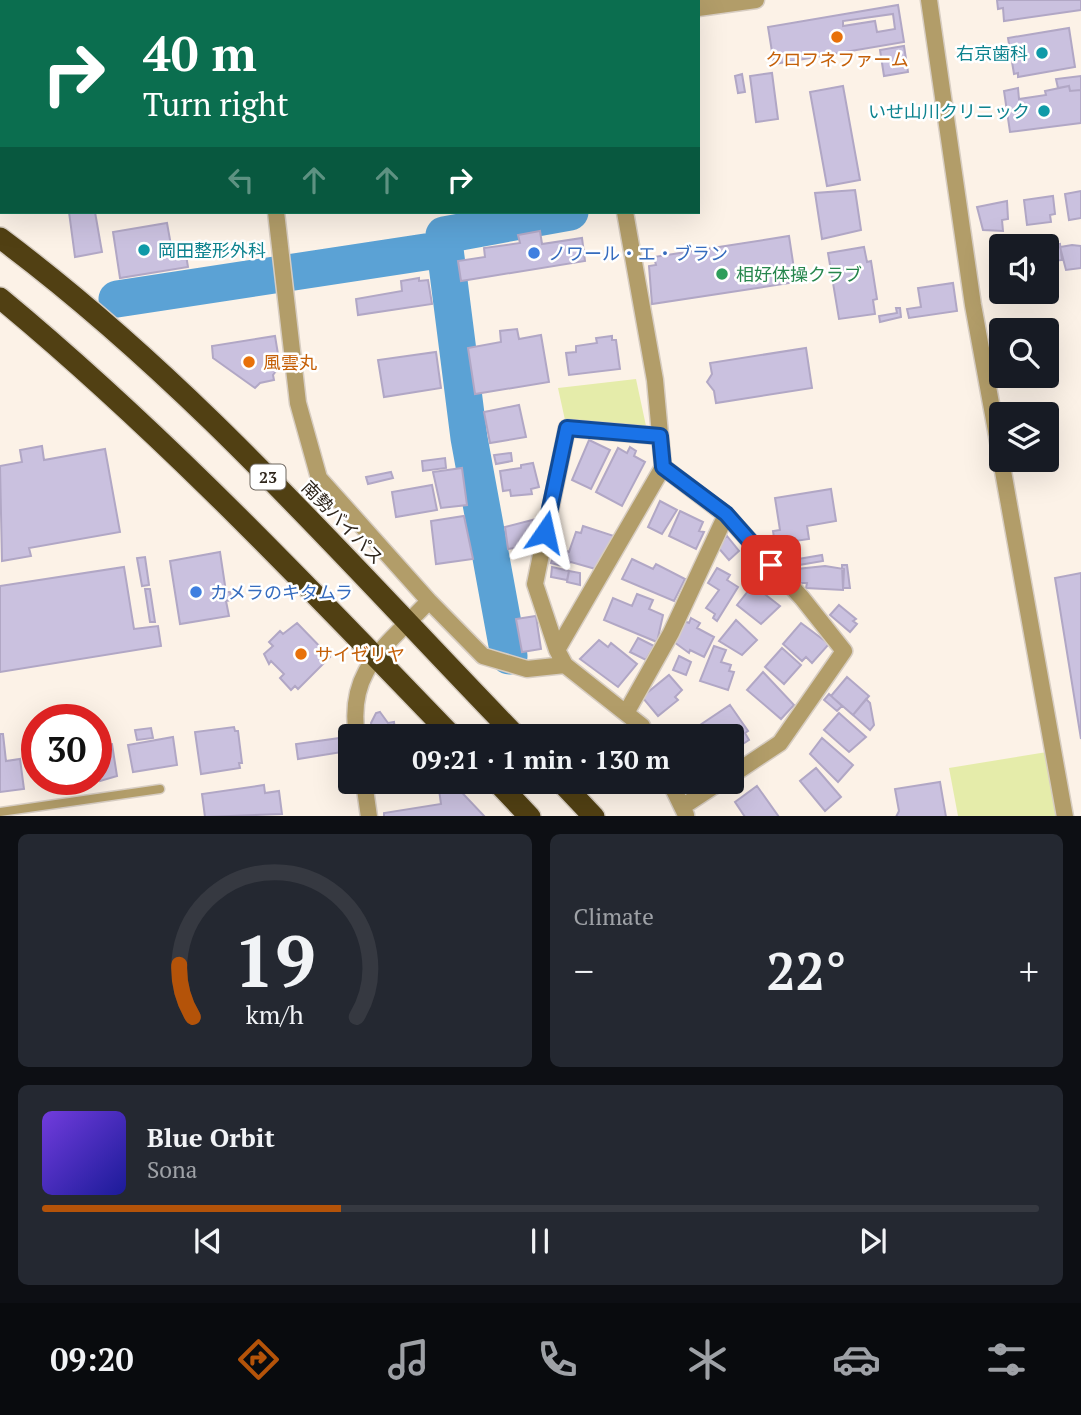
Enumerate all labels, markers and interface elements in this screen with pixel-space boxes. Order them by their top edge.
text: 40 m [143,20,257,85]
icon: right [28,28,119,119]
marker: クロフネファーム [829,29,845,45]
place label: 右京歯科 [956,41,1028,65]
marker: 右京歯科 [1034,45,1050,61]
place label: クロフネファーム [765,47,909,71]
text: Turn right [143,83,289,125]
place label: いせ山川クリニック [868,99,1030,123]
marker: いせ山川クリニック [1036,103,1052,119]
icon: left [222,161,260,199]
icon: ahead [295,161,333,199]
icon: ahead [368,161,406,199]
icon: right [441,161,479,199]
map controls [989,234,1059,472]
button: sound [989,234,1059,304]
place label: 岡田整形外科 [158,238,266,262]
place label: ノワール・エ・ブラン [548,241,728,265]
marker: 岡田整形外科 [136,242,152,258]
marker: ノワール・エ・ブラン [526,245,542,261]
place label: 相好体操クラブ [736,262,862,286]
marker: 相好体操クラブ [714,266,730,282]
button: search [989,318,1059,388]
place label: 風雲丸 [263,350,317,374]
marker: 風雲丸 [241,354,257,370]
button: layers [989,402,1059,472]
road number: 23 [250,464,286,490]
street label: 南勢バイパス [297,475,389,569]
position arrow [508,495,582,569]
pin [741,535,801,595]
icon: arrive [752,546,790,584]
place label: カメラのキタムラ [210,580,353,604]
marker: カメラのキタムラ [188,584,204,600]
place label: サイゼリヤ [315,642,405,666]
marker: サイゼリヤ [293,646,309,662]
speed limit sign: 30 [21,704,112,795]
text: 09:21 · 1 min · 130 m [412,742,670,776]
text: Climate [574,901,654,932]
text: 19 [234,911,316,1008]
text: 22° [766,936,846,1005]
text: − [574,946,594,996]
text: + [1019,946,1039,996]
text: km/h [246,997,304,1030]
text: Blue Orbit [147,1120,275,1154]
text: Sona [147,1154,197,1185]
icon: previous [189,1222,227,1260]
icon: pause [521,1222,559,1260]
icon: next [854,1222,892,1260]
icon: directions [234,1335,283,1384]
icon: music [384,1335,433,1384]
icon: phone [533,1335,582,1384]
icon: climate [683,1335,732,1384]
icon: car [832,1335,881,1384]
icon: filters [982,1335,1031,1384]
text: 09:20 [50,1338,134,1380]

